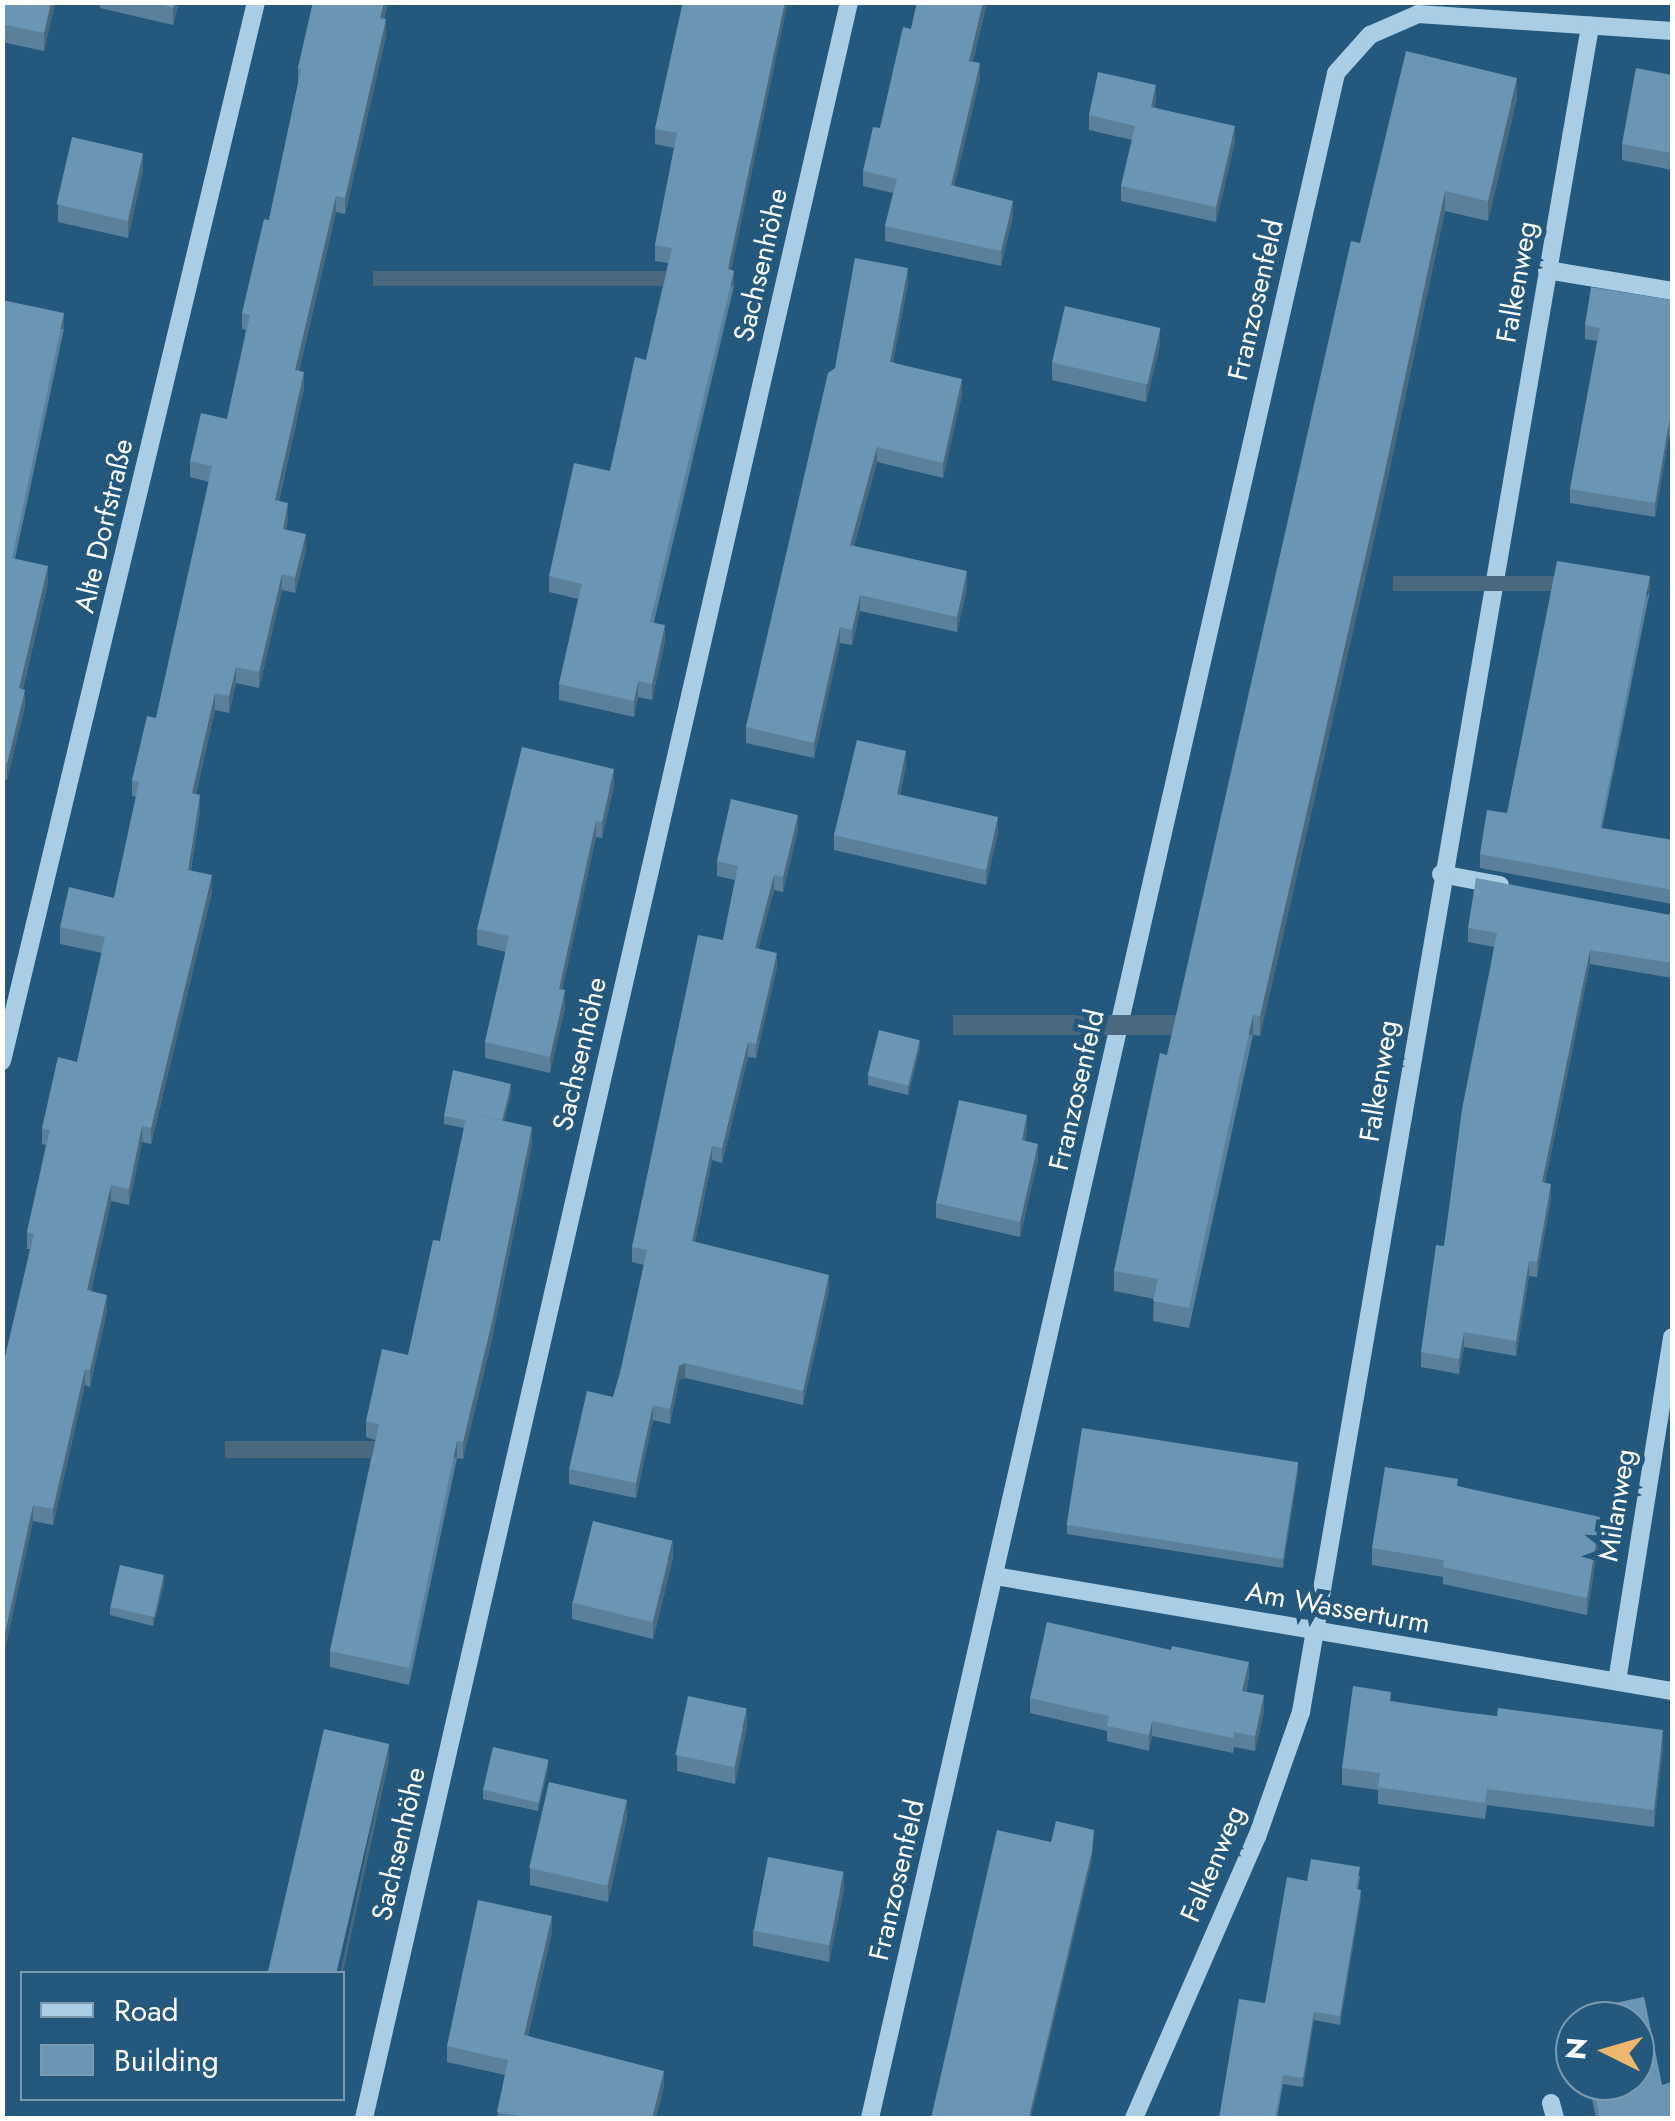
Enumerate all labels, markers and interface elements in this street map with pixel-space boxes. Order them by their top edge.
street label: Sachsenhöhe [727,185,795,345]
street label: Franzosenfeld [1221,216,1291,384]
street label: Falkenweg [1490,219,1544,345]
street label: Alte Dorfstraße [68,436,140,616]
street label: Sachsenhöhe [546,974,614,1134]
street label: Franzosenfeld [1042,1006,1112,1174]
street label: Falkenweg [1353,1018,1405,1144]
street label: Milanweg [1592,1446,1642,1564]
street label: Am Wasserturm [1243,1575,1433,1641]
street label: Sachsenhöhe [365,1764,433,1924]
street label: Franzosenfeld [862,1796,932,1964]
street label: Falkenweg [1174,1801,1252,1927]
legend [20,1971,345,2101]
text: Road [114,1989,179,2032]
north arrow [1555,2001,1655,2101]
text: N [1555,2036,1598,2061]
text: Building [114,2039,219,2082]

